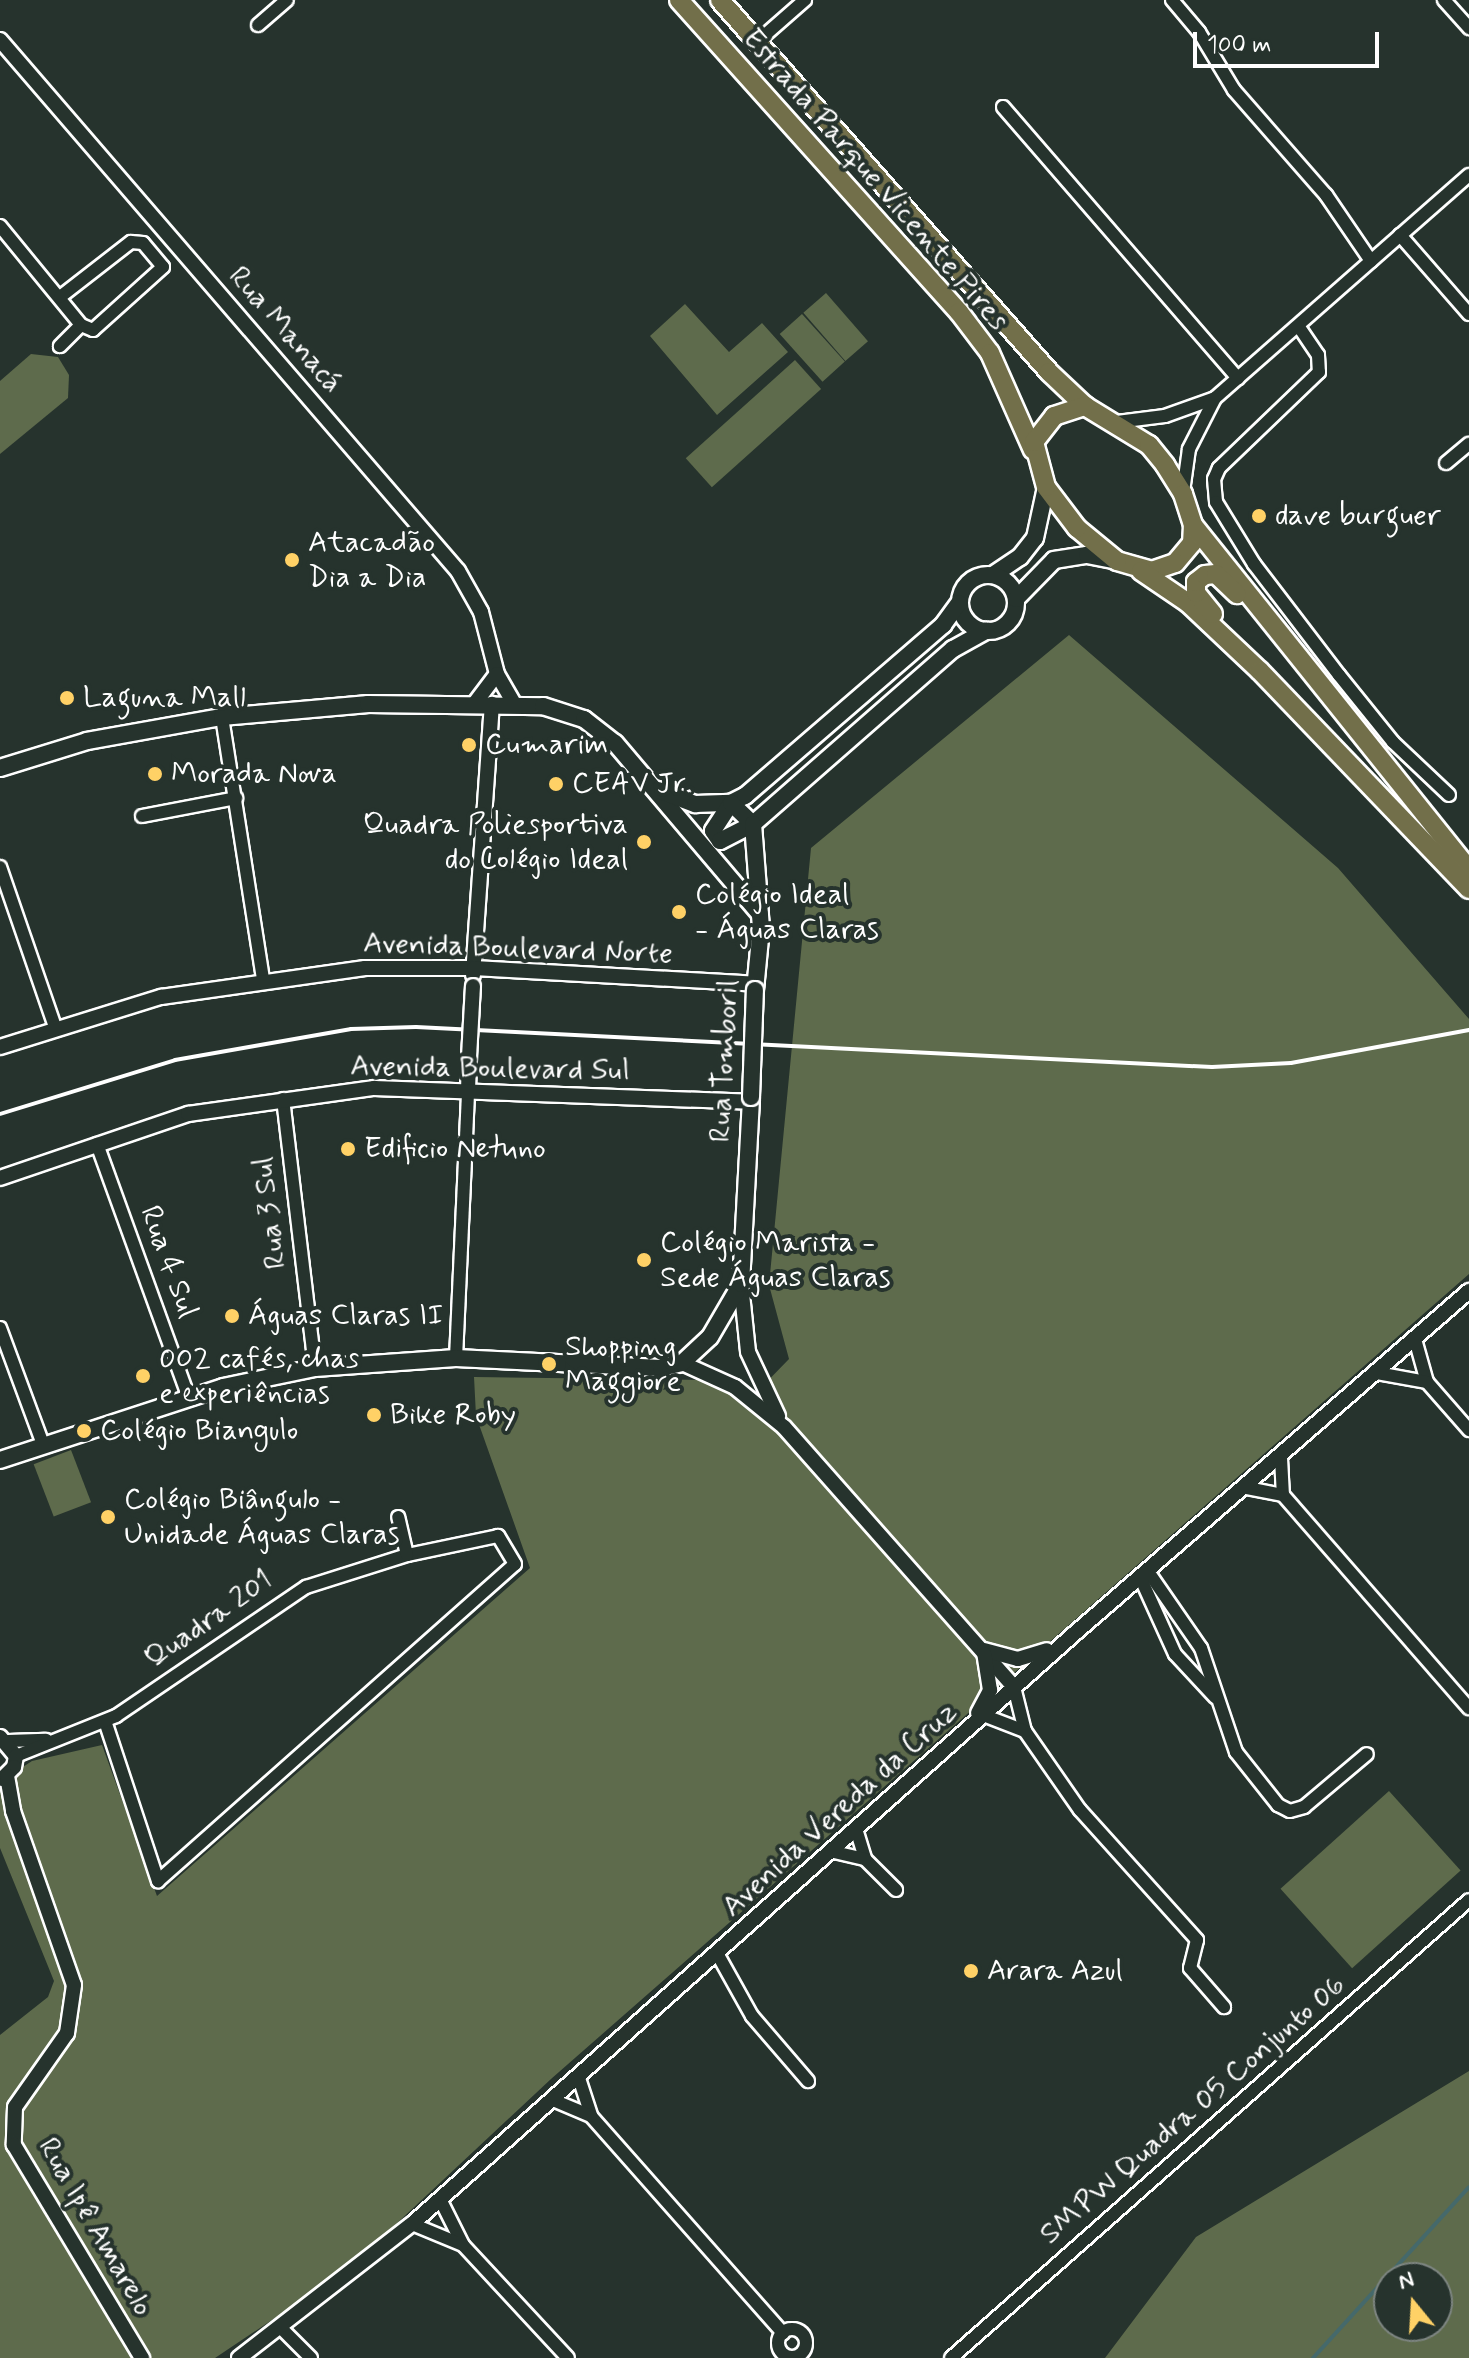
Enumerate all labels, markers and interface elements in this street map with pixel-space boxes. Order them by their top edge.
scale bar [1197,16,1383,66]
street label: Estrada Parque Vicente Pires [738,26,1012,334]
text: 100 m [1207,30,1271,61]
street label: Rua Manacá [221,261,349,399]
place label: dave burguer [1275,498,1433,534]
marker: dave burguer [1250,507,1268,525]
place label: Atacadão Dia a Dia [308,525,435,596]
marker: Atacadão Dia a Dia [283,551,301,569]
place label: Laguna Mall [83,680,246,716]
marker: Laguna Mall [58,689,76,707]
place label: Cumarim [485,727,608,763]
marker: Cumarim [460,736,478,754]
place label: Morada Nova [171,756,337,792]
marker: Morada Nova [146,765,164,783]
place label: CEAV Jr. [572,766,693,802]
marker: CEAV Jr. [547,775,565,793]
place label: Quadra Poliesportiva do Colégio Ideal [363,807,628,878]
marker: Quadra Poliesportiva do Colégio Ideal [635,833,653,851]
place label: Colégio Ideal - Águas Claras [695,877,884,948]
marker: Colégio Ideal - Águas Claras [670,903,688,921]
street label: Avenida Boulevard Norte [363,926,673,972]
street label: Rua Tomboril [703,978,747,1144]
street label: Avenida Boulevard Sul [353,1049,627,1089]
place label: Edificio Netuno [364,1131,547,1167]
marker: Edificio Netuno [339,1140,357,1158]
street label: Rua 3 Sul [245,1155,295,1271]
street label: Rua 4 Sul [131,1201,205,1323]
place label: Colégio Marista - Sede Águas Claras [660,1225,895,1296]
marker: Colégio Marista - Sede Águas Claras [635,1251,653,1269]
place label: Águas Claras II [248,1298,456,1334]
marker: Águas Claras II [223,1307,241,1325]
place label: Shopping Maggiore [565,1329,681,1400]
place label: 002 cafés, chas e experiências [159,1341,359,1412]
marker: Shopping Maggiore [540,1355,558,1373]
marker: 002 cafés, chas e experiências [134,1367,152,1385]
place label: Bike Roby [390,1397,516,1433]
marker: Bike Roby [365,1406,383,1424]
place label: Colégio Biangulo [100,1413,303,1449]
marker: Colégio Biangulo [75,1422,93,1440]
place label: Colégio Biângulo - Unidade Águas Claras [124,1482,404,1552]
marker: Colégio Biângulo - Unidade Águas Claras [99,1508,117,1526]
street label: Quadra 201 [138,1563,280,1677]
street label: Avenida Vereda da Cruz [714,1694,966,1926]
place label: Arara Azul [987,1953,1123,1989]
marker: Arara Azul [962,1962,980,1980]
street label: SMPW Quadra 05 Conjunto 06 [1033,1967,1353,2253]
street label: Rua Ipê Amarelo [28,2129,162,2325]
north arrow [1373,2262,1453,2342]
text: N [1395,2265,1417,2297]

